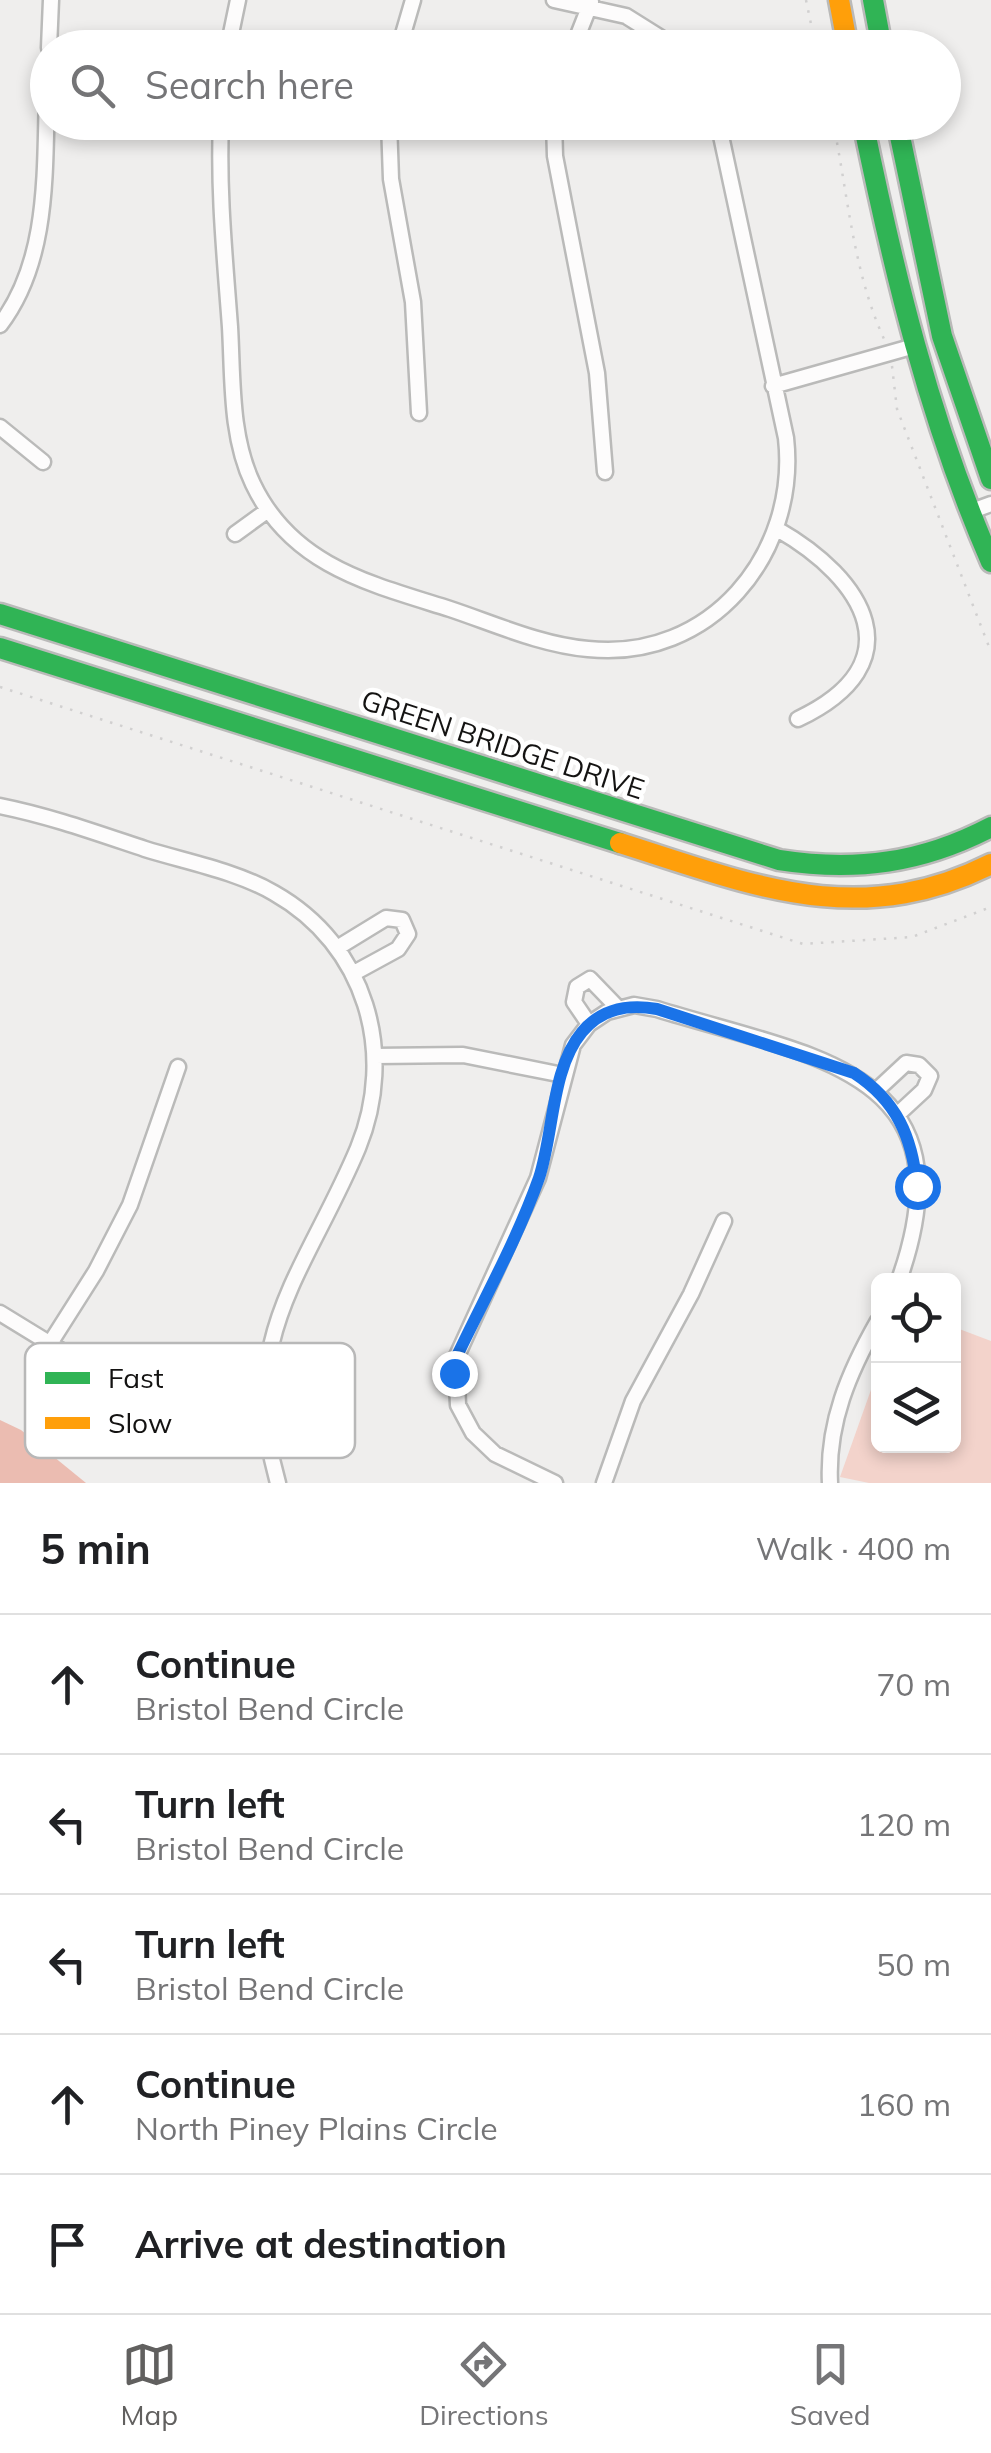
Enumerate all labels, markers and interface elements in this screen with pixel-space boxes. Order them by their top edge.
search box [30,30,961,140]
icon: search [65,58,120,113]
text: Search here [145,61,354,109]
street label: GREEN BRIDGE DRIVE [357,682,649,806]
route start [895,1164,941,1210]
map controls [871,1273,961,1453]
button: locate [871,1273,961,1363]
legend [25,1343,355,1458]
route end [432,1351,478,1397]
text: Fast [108,1360,164,1395]
button: layers [871,1363,961,1453]
text: Slow [108,1405,172,1440]
text: 5 min [40,1522,151,1575]
text: Walk · 400 m [756,1528,951,1568]
text: Continue [135,1640,296,1688]
icon: ahead [40,1657,95,1712]
text: 70 m [876,1664,951,1704]
text: Bristol Bend Circle [135,1688,404,1728]
text: Turn left [135,1780,285,1828]
icon: left [40,1797,95,1852]
text: 120 m [857,1804,951,1844]
text: Bristol Bend Circle [135,1828,404,1868]
text: Turn left [135,1920,285,1968]
icon: left [40,1937,95,1992]
text: 50 m [876,1944,951,1984]
text: Bristol Bend Circle [135,1968,404,2008]
text: Continue [135,2060,296,2108]
icon: ahead [40,2077,95,2132]
text: 160 m [857,2084,951,2124]
text: North Piney Plains Circle [135,2108,498,2148]
icon: arrive [40,2217,95,2272]
text: Arrive at destination [135,2220,507,2268]
tab: Map [121,2337,178,2432]
tab: Directions [419,2337,549,2432]
tab: Saved [790,2337,870,2432]

